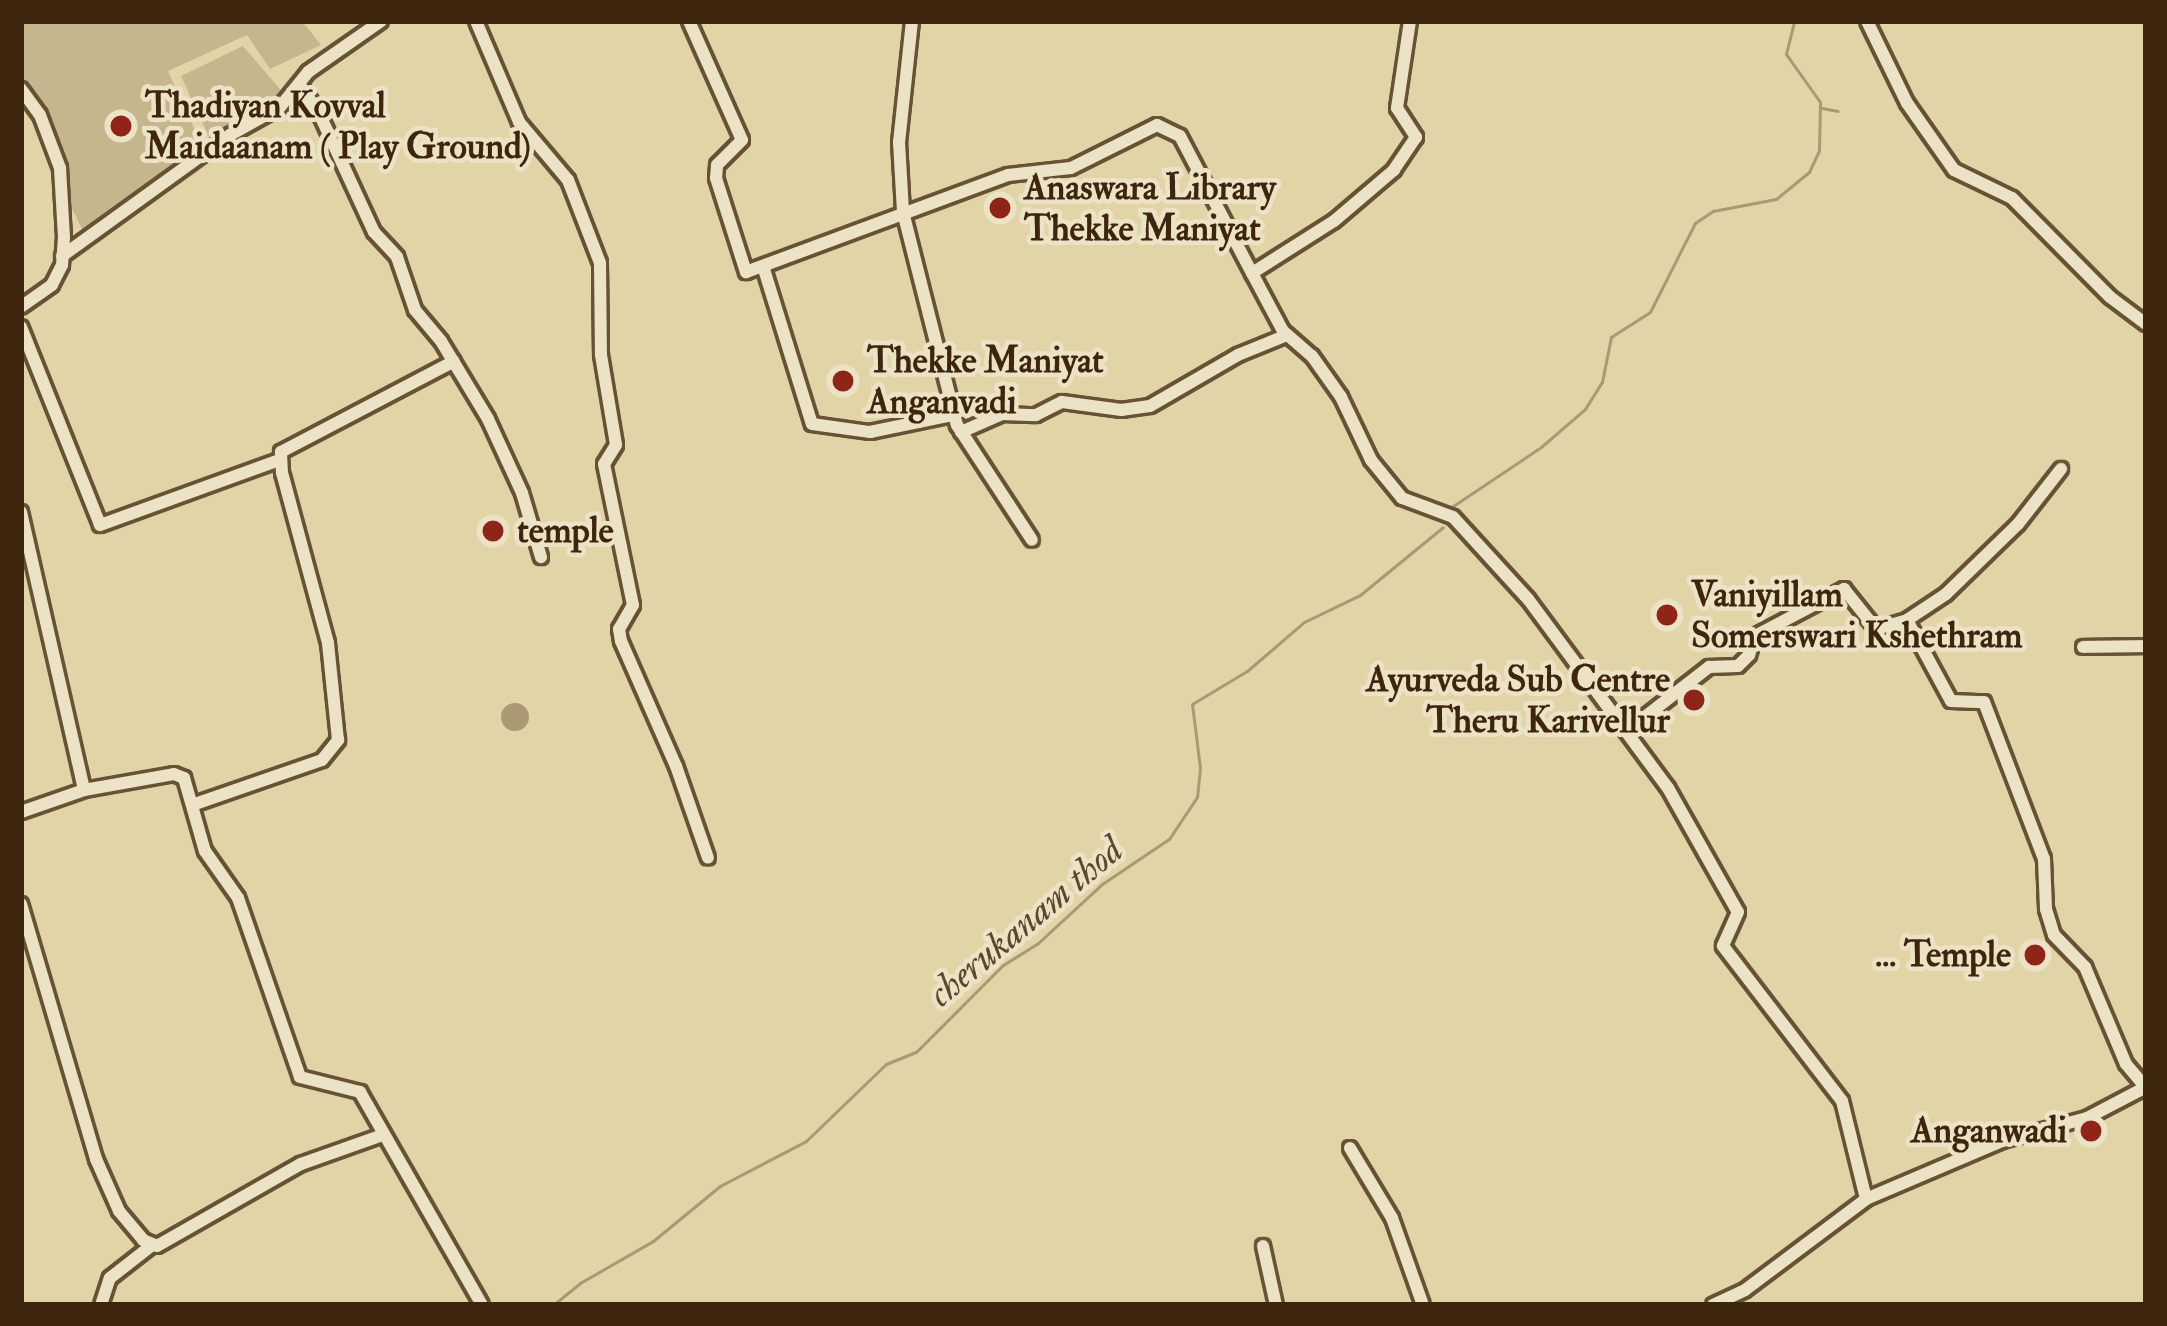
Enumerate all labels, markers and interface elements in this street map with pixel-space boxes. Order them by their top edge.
place label: Thadiyan Kovval Maidaanam ( Play Ground) [145,83,531,168]
marker: Thadiyan Kovval Maidaanam ( Play Ground) [108,113,134,139]
place label: Anaswara Library Thekke Maniyat [1024,165,1276,250]
marker: Anaswara Library Thekke Maniyat [987,195,1013,221]
place label: Thekke Maniyat Anganvadi [867,338,1104,423]
marker: Thekke Maniyat Anganvadi [830,368,856,394]
place label: temple [517,509,614,553]
marker: temple [480,518,506,544]
place label: Vaniyillam Somerswari Kshethram [1691,572,2022,657]
marker: Vaniyillam Somerswari Kshethram [1654,602,1680,628]
place label: Ayurveda Sub Centre Theru Karivellur [1366,657,1670,742]
marker: Ayurveda Sub Centre Theru Karivellur [1681,687,1707,713]
water label: cherukanam thod [919,827,1133,1017]
place label: ... Temple [1875,933,2011,977]
marker: ... Temple [2022,942,2048,968]
place label: Anganwadi [1911,1109,2067,1153]
marker: Anganwadi [2078,1118,2104,1144]

